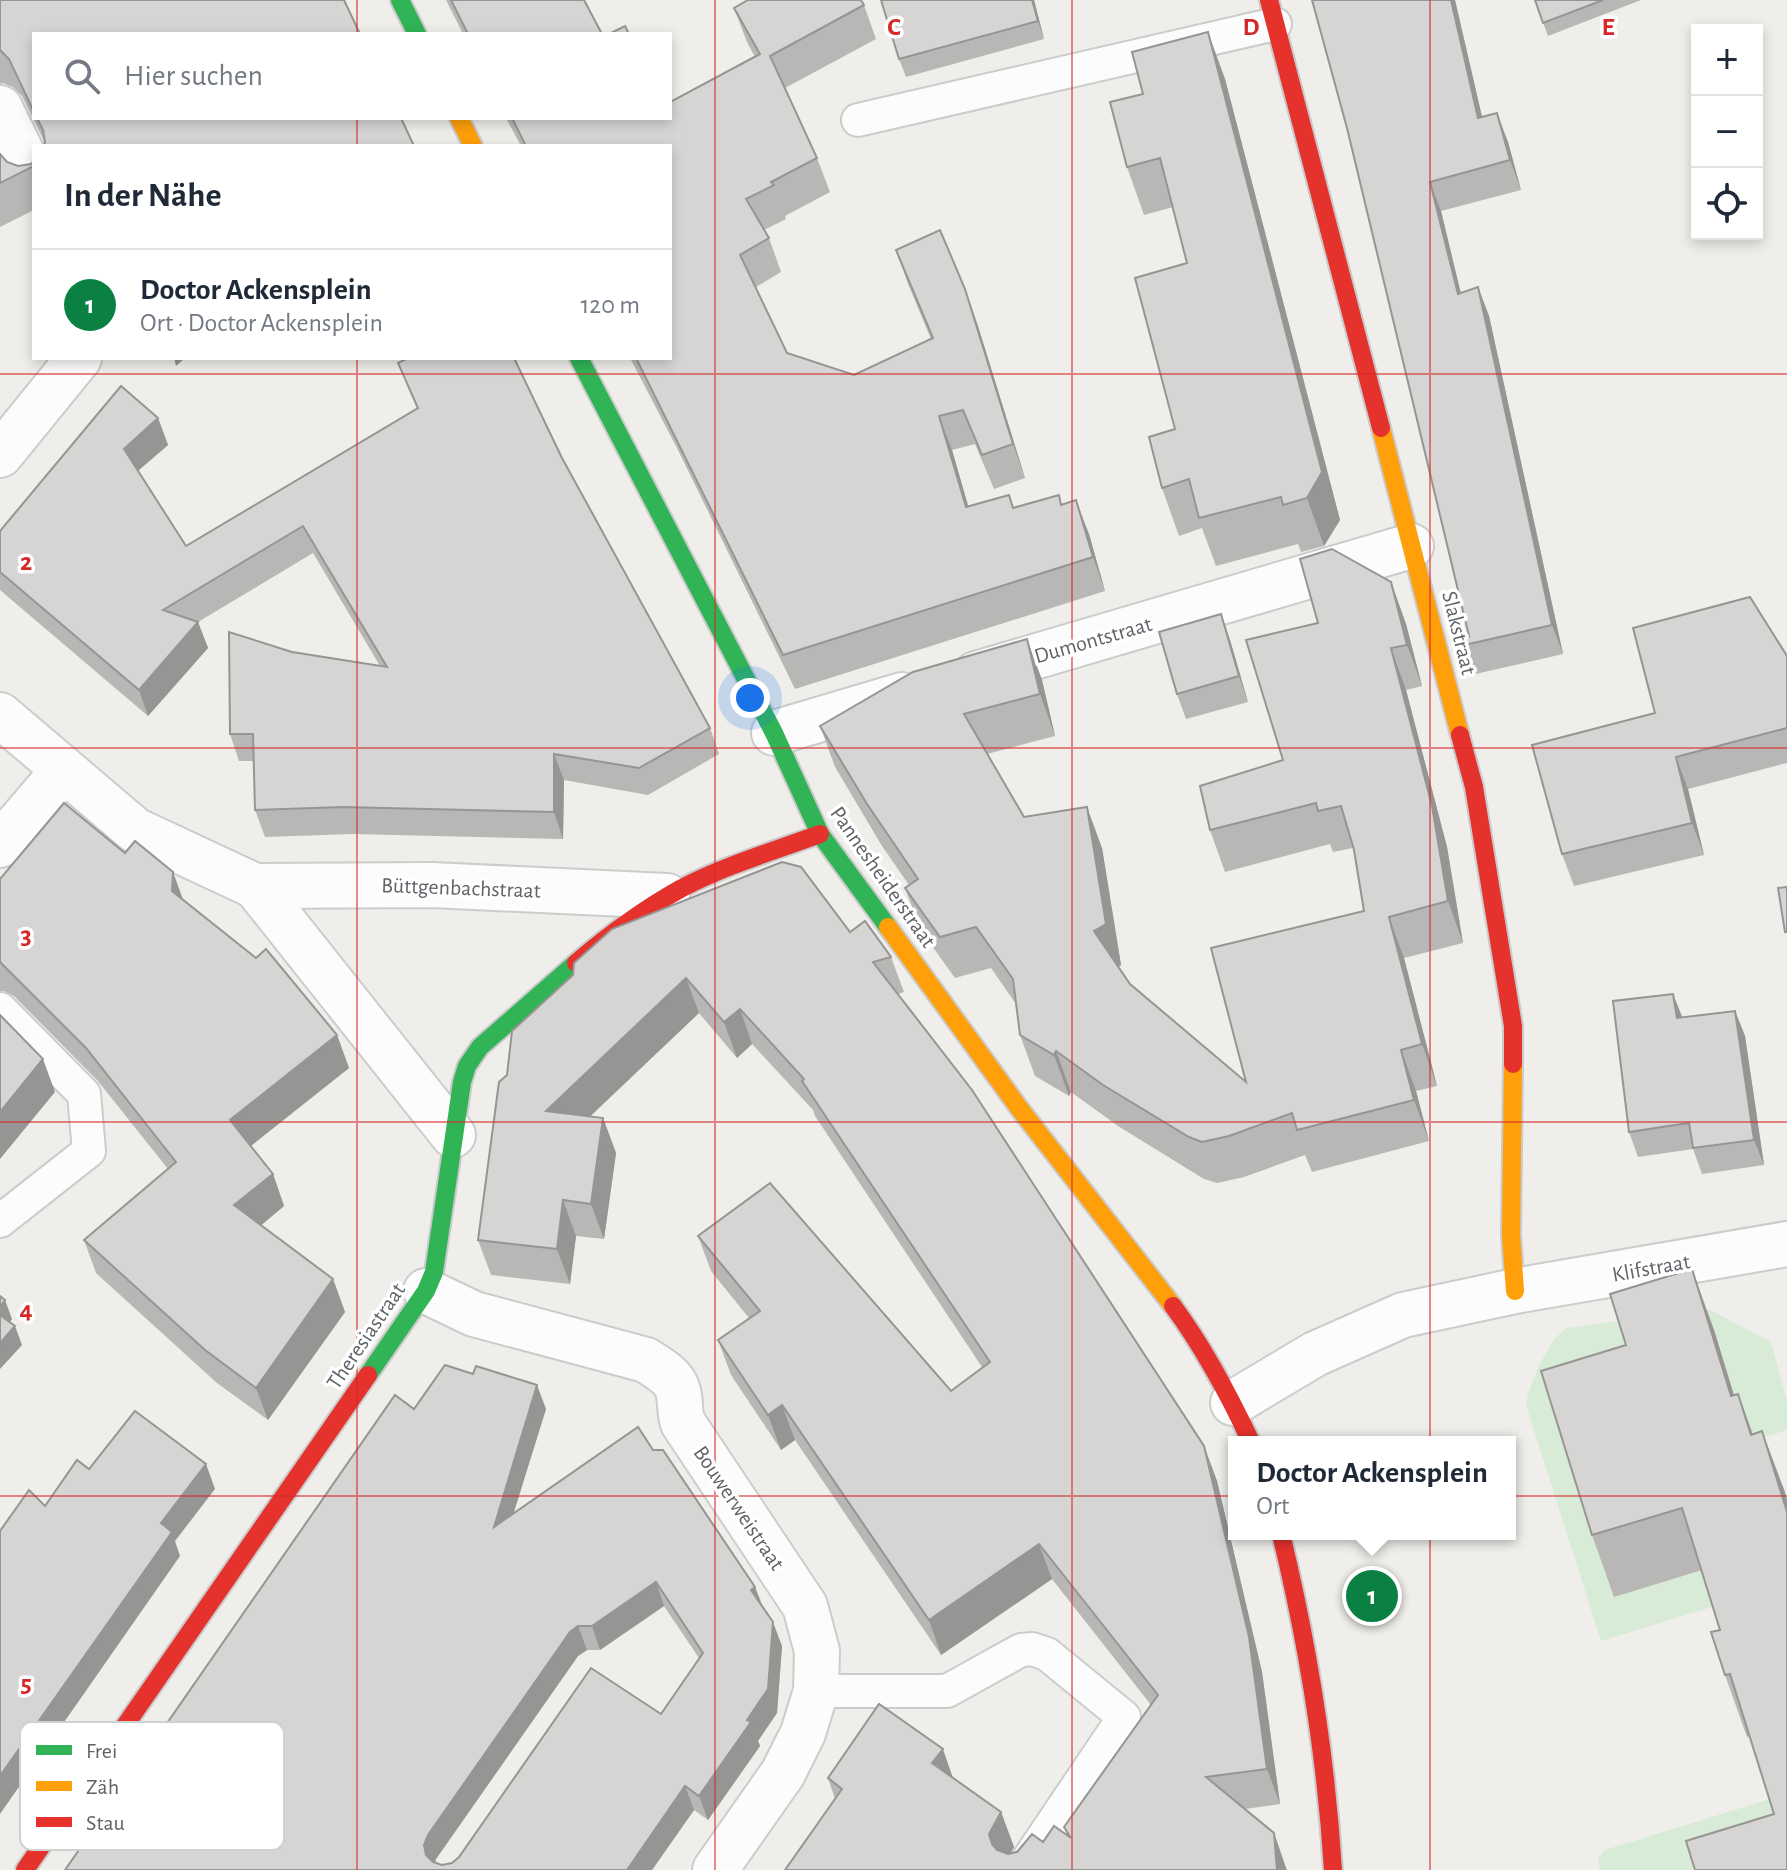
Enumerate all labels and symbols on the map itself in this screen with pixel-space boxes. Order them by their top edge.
text: C [887,14,901,40]
text: D [1242,14,1260,40]
text: E [1601,14,1615,40]
text: 2 [20,549,32,575]
street label: Slakstraat [1438,589,1480,677]
street label: Dumontstraat [1032,613,1154,667]
your location [730,678,770,718]
street label: Pannesheiderstraat [826,802,940,952]
street label: Büttgenbachstraat [381,874,541,902]
text: 3 [20,923,32,949]
street label: Klifstraat [1610,1250,1692,1286]
street label: Theresiastraat [323,1279,409,1393]
text: 4 [19,1297,33,1323]
street label: Bouwerweistraat [689,1442,789,1574]
pin: 1 [1346,1566,1398,1626]
text: 5 [20,1671,32,1697]
legend [20,1722,284,1850]
text: Frei [86,1740,117,1762]
text: Zäh [86,1776,119,1798]
text: Stau [86,1812,125,1834]

